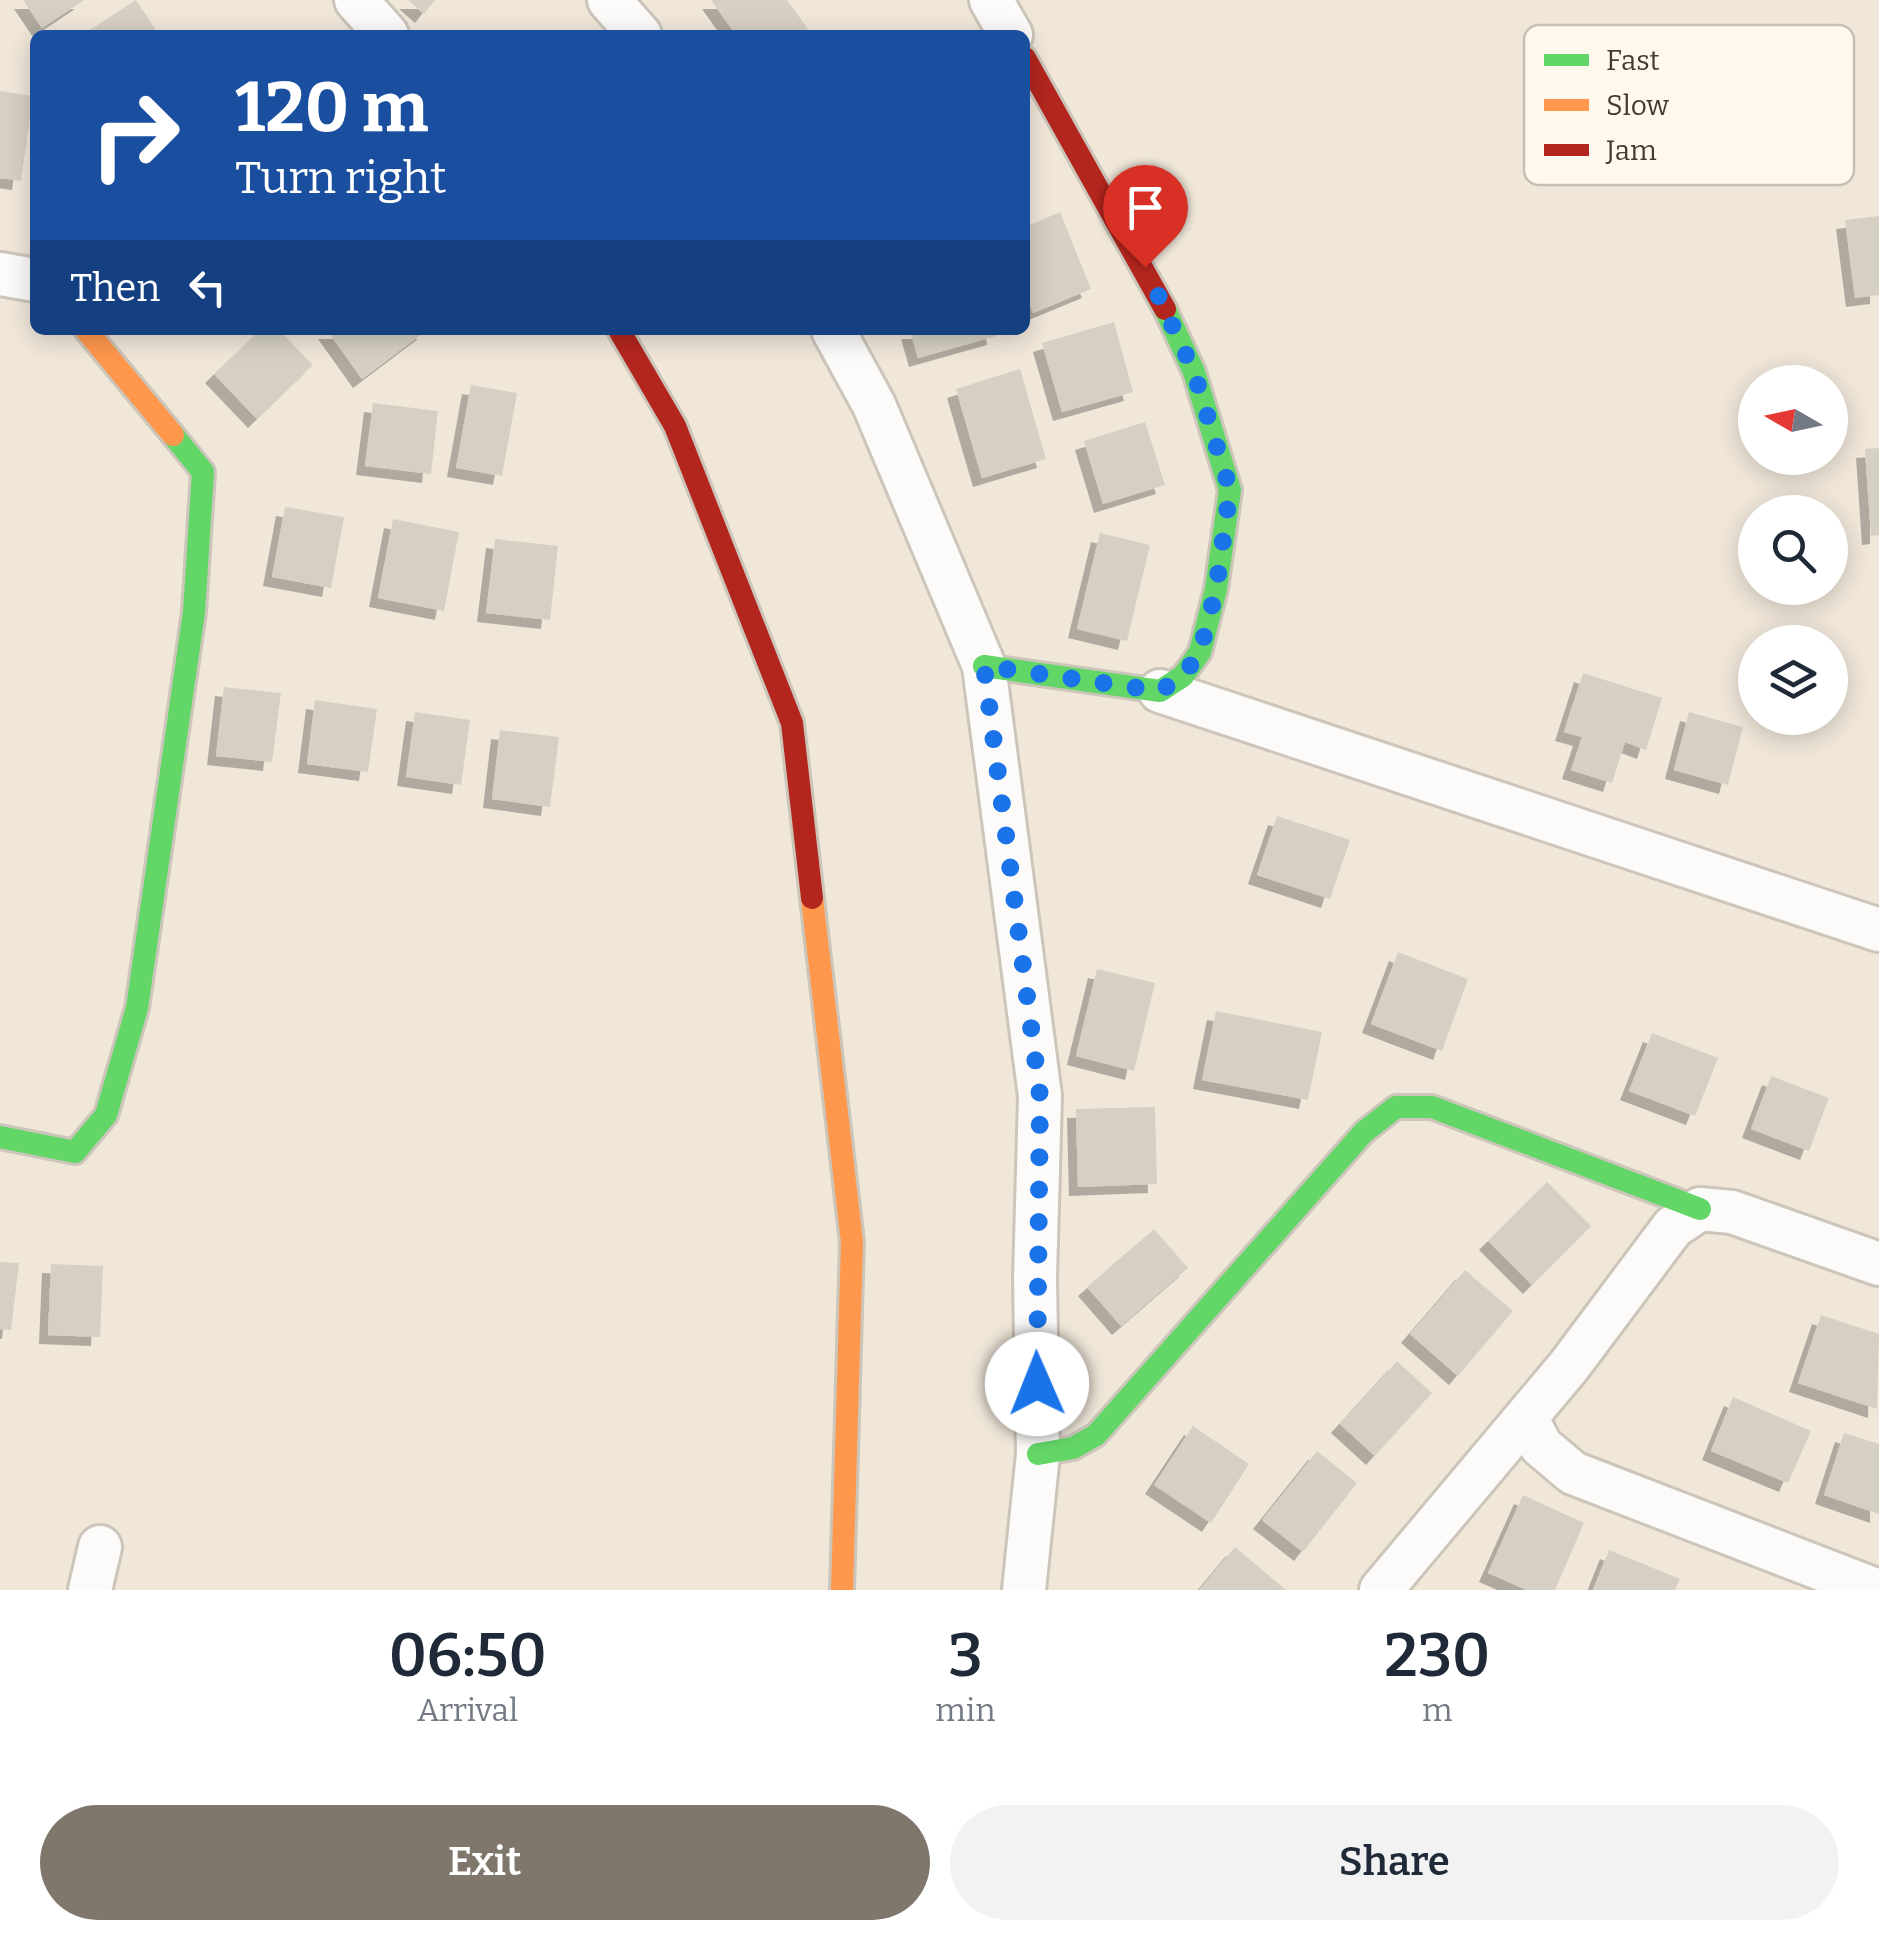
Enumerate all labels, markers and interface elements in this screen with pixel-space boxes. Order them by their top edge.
legend [1524,25,1854,185]
text: Fast [1606,44,1660,77]
text: 120 m [235,66,428,150]
icon: right [70,70,200,200]
text: Slow [1606,89,1669,122]
text: Jam [1605,134,1657,167]
text: Turn right [235,151,447,205]
pin [1103,165,1188,268]
icon: arrive [1118,180,1173,235]
icon: left [180,260,235,315]
text: Then [70,265,160,311]
north arrow [1738,365,1848,475]
map controls [1738,365,1848,735]
button: search [1738,495,1848,605]
button: layers [1738,625,1848,735]
position arrow [985,1332,1089,1436]
text: 06:50 [389,1620,547,1692]
text: 3 [948,1620,983,1692]
text: 230 [1384,1620,1490,1692]
text: Arrival [417,1691,518,1729]
text: min [935,1691,996,1729]
text: m [1422,1691,1453,1729]
button: Exit [40,1805,930,1920]
button: Share [950,1805,1839,1920]

